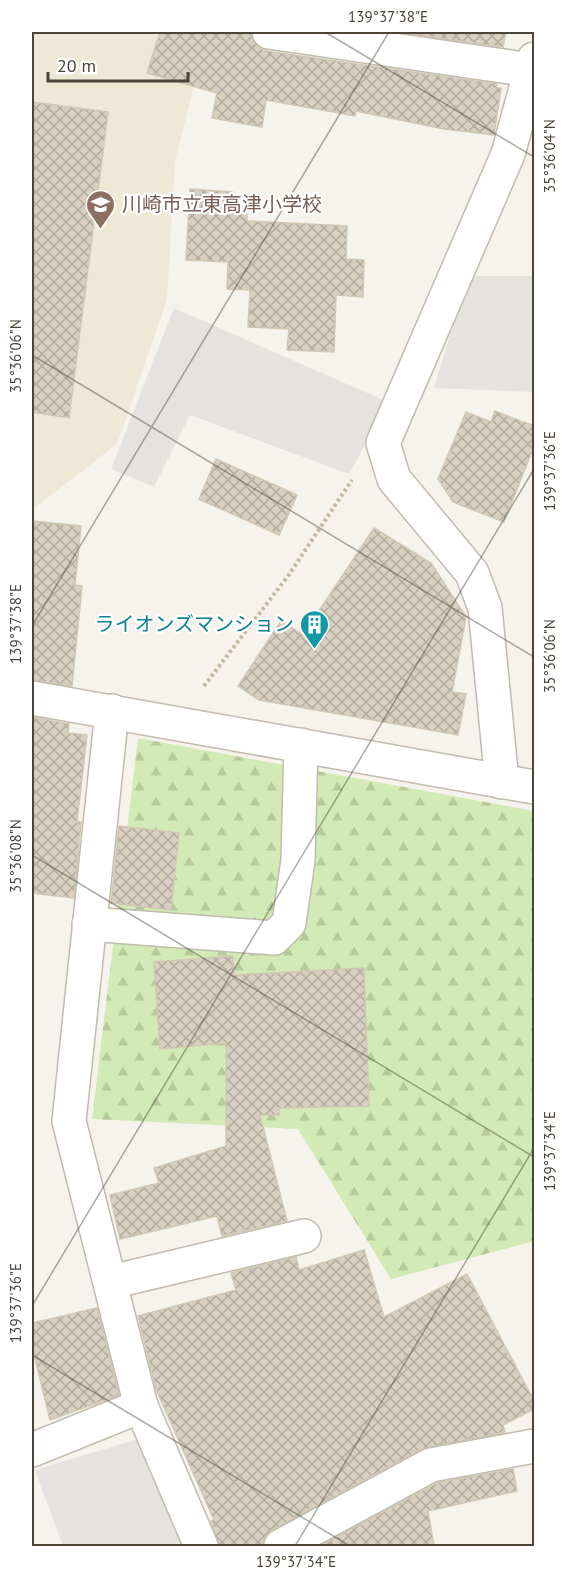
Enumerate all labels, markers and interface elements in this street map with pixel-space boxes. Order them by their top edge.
text: 139°37'38"E [348,7,428,26]
scale bar [48,45,188,83]
text: 20 m [57,54,96,77]
text: 35°36'04"N [540,119,559,193]
school or university icon: 川崎市立東高津小学校 [85,188,117,230]
place label: 川崎市立東高津小学校 [122,191,322,217]
text: 35°36'06"N [6,319,25,393]
text: 139°37'36"E [540,431,559,511]
text: 139°37'38"E [6,584,25,664]
building icon: ライオンズマンション [299,608,331,650]
place label: ライオンズマンション [94,611,294,637]
text: 35°36'06"N [540,619,559,693]
text: 35°36'08"N [6,819,25,893]
text: 139°37'34"E [540,1111,559,1191]
text: 139°37'36"E [6,1263,25,1343]
text: 139°37'34"E [256,1552,336,1571]

